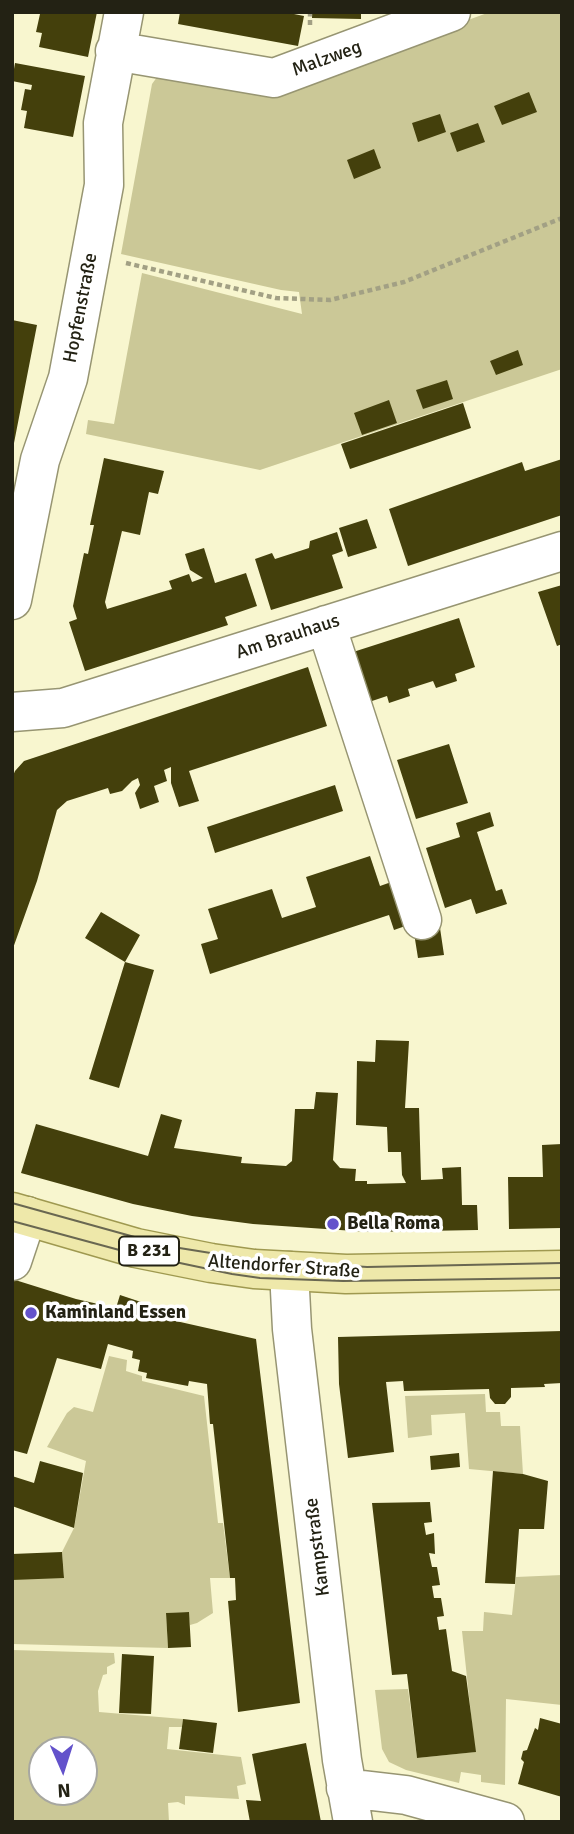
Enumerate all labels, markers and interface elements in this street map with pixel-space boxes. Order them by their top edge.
street label: Malzweg [289,36,365,82]
street label: Hopfenstraße [59,251,103,365]
street label: Am Brauhaus [233,610,343,664]
place label: Bella Roma [347,1213,440,1235]
marker: Bella Roma [325,1216,341,1232]
road number: B 231 [119,1236,179,1266]
street label: Altendorfer Straße [207,1250,361,1284]
place label: Kaminland Essen [45,1302,186,1324]
marker: Kaminland Essen [23,1305,39,1321]
street label: Kampstraße [301,1496,335,1598]
north arrow [28,1736,98,1806]
text: N [57,1778,71,1802]

